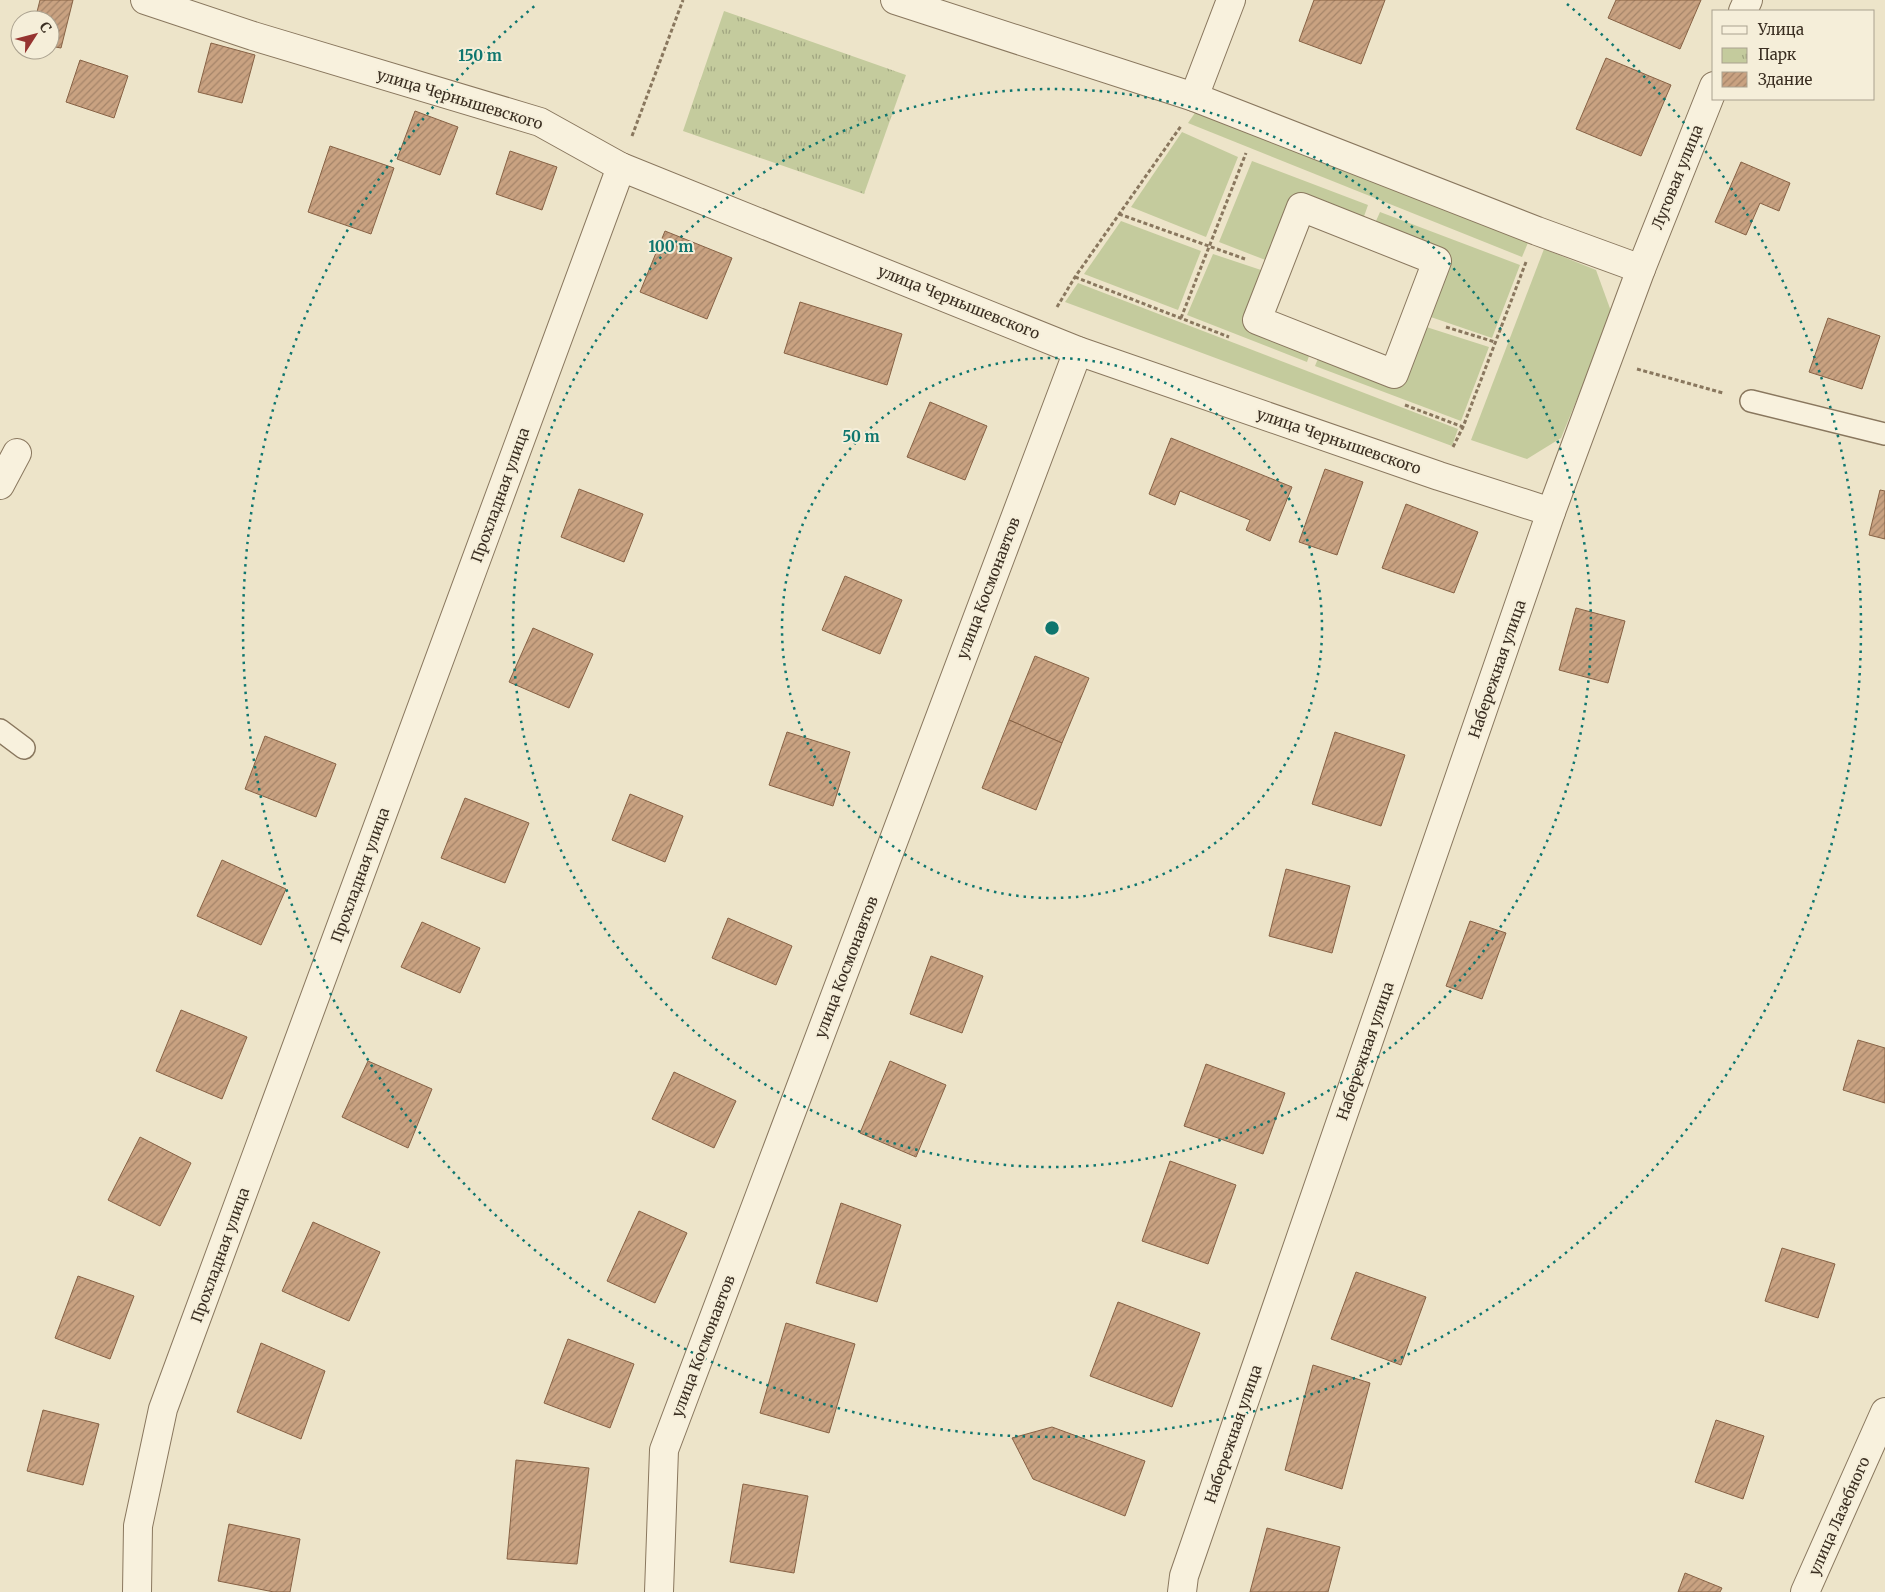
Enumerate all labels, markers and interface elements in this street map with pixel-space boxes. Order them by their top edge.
north arrow [10,10,60,60]
legend [1712,10,1875,100]
text: С [36,18,56,36]
text: Улица [1757,20,1804,39]
text: Парк [1758,45,1797,64]
text: 150 m [458,46,502,65]
street label: улица Чернышевского [375,65,546,133]
text: Здание [1758,70,1812,89]
street label: Луговая улица [1647,122,1707,232]
text: 100 m [649,237,693,256]
street label: улица Чернышевского [875,261,1043,343]
street label: улица Чернышевского [1254,404,1424,478]
street label: Прохладная улица [467,425,533,565]
text: 50 m [842,427,880,446]
street label: улица Космонавтов [952,514,1024,662]
street label: Набережная улица [1464,597,1530,741]
centre of rings [1043,619,1061,637]
street label: Прохладная улица [327,805,393,945]
street label: улица Космонавтов [810,893,882,1041]
street label: Набережная улица [1332,979,1398,1123]
street label: Прохладная улица [187,1185,253,1325]
street label: улица Космонавтов [667,1272,739,1420]
street label: Набережная улица [1200,1362,1266,1506]
street label: улица Лазебного [1804,1453,1874,1578]

